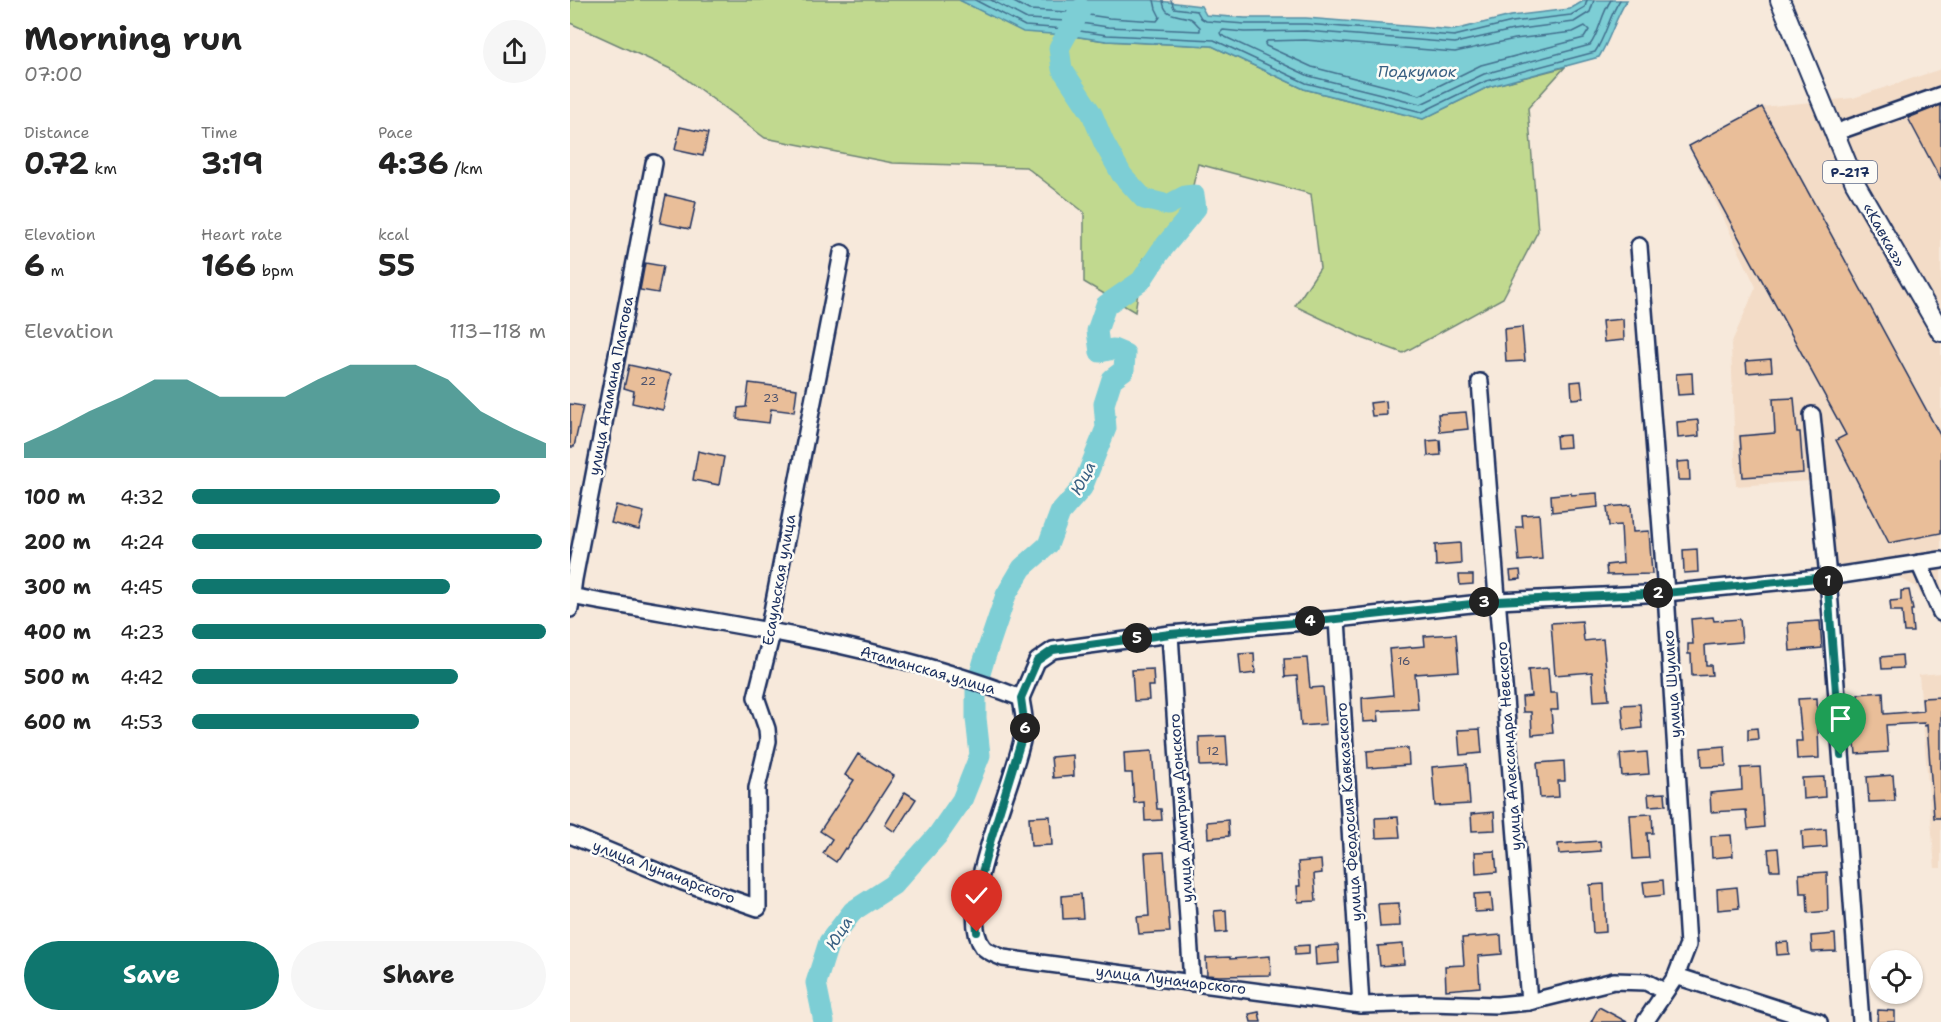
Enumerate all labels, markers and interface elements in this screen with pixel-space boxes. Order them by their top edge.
text: Morning run [24,16,242,61]
button: share [483,20,546,83]
text: 07:00 [24,61,83,87]
water label: Подкумок [1378,61,1457,82]
text: Distance [24,122,90,143]
text: Time [201,122,238,143]
text: Pace [378,122,413,143]
text: 0.72 [24,143,89,184]
text: 3:19 [201,143,263,184]
text: 4:36 [378,143,449,184]
text: km [89,158,117,179]
text: /km [449,158,483,179]
road number: Р-217 [1823,161,1877,183]
street label: «Кавказ» [1858,199,1910,271]
text: Elevation [24,224,96,245]
text: Heart rate [201,224,283,245]
text: kcal [378,224,409,245]
text: 6 [24,245,45,286]
text: 166 [201,245,256,286]
text: 55 [378,245,415,286]
text: m [45,260,64,281]
text: bpm [256,260,294,281]
street label: улица Атамана Платова [584,294,638,477]
text: Elevation [24,318,114,344]
text: 113–118 m [449,318,546,344]
house number: 22 [640,373,656,389]
house number: 23 [763,390,779,406]
water label: Юца [1066,458,1100,498]
text: 100 m [24,484,86,510]
text: 4:32 [120,484,164,510]
street label: Есаульская улица [758,512,801,647]
text: 200 m [24,529,91,555]
text: 4:24 [120,529,164,555]
pin: 1 [1813,566,1843,596]
text: 1 [1824,570,1832,591]
text: 300 m [24,574,91,600]
text: 4:45 [120,574,163,600]
pin: 2 [1643,578,1673,608]
text: 2 [1652,582,1664,603]
pin: 3 [1469,587,1499,617]
text: 3 [1478,591,1490,612]
pin: 4 [1295,606,1325,636]
text: 4 [1304,610,1316,631]
text: 400 m [24,619,91,645]
text: 4:23 [120,619,165,645]
pin: 5 [1122,623,1152,653]
text: 5 [1132,627,1142,648]
street label: улица Шулико [1658,629,1686,739]
street label: Атаманская улица [858,641,998,699]
street label: улица Александра Невского [1492,641,1526,851]
house number: 16 [1397,653,1411,669]
text: 500 m [24,664,90,690]
text: 4:42 [120,664,164,690]
pin [1815,693,1866,755]
street label: улица Феодосия Кавказского [1331,702,1367,922]
icon: arrive [1824,702,1857,735]
text: 600 m [24,709,91,735]
text: 4:53 [120,709,164,735]
pin: 6 [1010,713,1040,743]
street label: улица Дмитрия Донского [1164,713,1198,903]
text: 6 [1019,717,1031,738]
house number: 12 [1207,743,1219,759]
street label: улица Луначарского [590,836,738,908]
pin [951,870,1002,932]
icon: check [960,879,993,912]
water label: Юца [821,913,857,953]
button: Save [24,941,279,1010]
button: Share [291,941,546,1010]
map controls [1869,950,1923,1004]
button: locate [1869,950,1923,1004]
street label: улица Луначарского [1095,961,1247,999]

